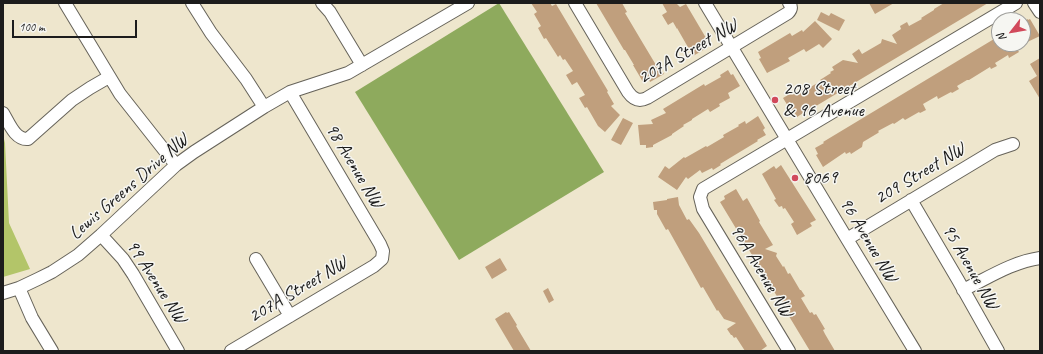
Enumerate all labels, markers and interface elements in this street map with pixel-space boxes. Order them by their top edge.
scale bar [14,12,139,38]
north arrow [991,12,1031,52]
street label: 207A Street NW [634,14,742,90]
text: 100 m [19,19,45,35]
text: N [994,31,1009,44]
place label: 208 Street & 96 Avenue [783,78,864,122]
marker: 208 Street & 96 Avenue [770,95,780,105]
street label: 98 Avenue NW [320,119,388,213]
street label: Lewis Greens Drive NW [65,129,193,245]
street label: 209 Street NW [871,138,969,210]
place label: 8069 [803,167,837,189]
marker: 8069 [790,173,800,183]
street label: 96 Avenue NW [834,193,902,287]
street label: 96A Avenue NW [724,220,798,322]
street label: 95 Avenue NW [936,220,1004,314]
street label: 99 Avenue NW [121,236,191,328]
street label: 207A Street NW [245,252,351,328]

